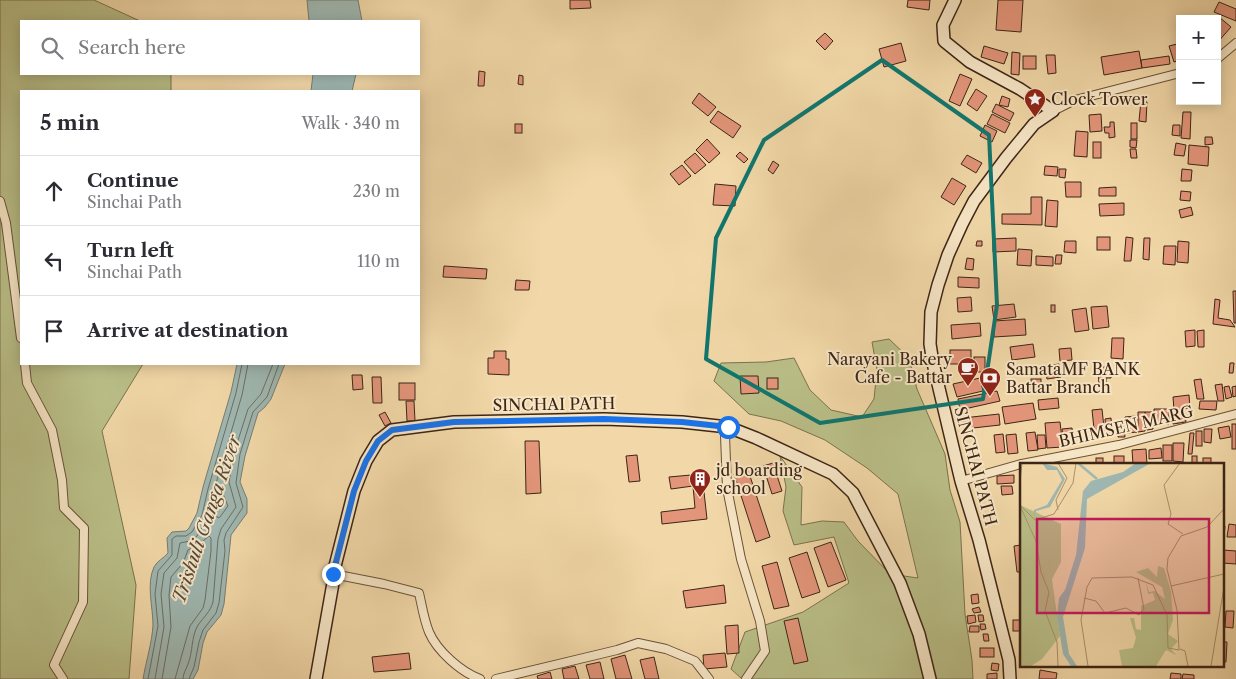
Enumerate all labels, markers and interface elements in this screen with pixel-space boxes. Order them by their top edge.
map controls [1176,15,1221,105]
button: + [1176,15,1221,60]
search box [20,20,420,75]
icon: search [38,34,66,62]
text: Search here [78,36,186,59]
button: − [1176,60,1221,105]
place icon: Clock Tower [1023,87,1047,118]
place label: Clock Tower [1051,89,1148,109]
text: 5 min [40,110,100,135]
text: Walk · 340 m [301,113,400,133]
text: Continue [87,169,179,192]
icon: ahead [40,177,68,205]
text: 230 m [353,181,400,201]
text: Sinchai Path [87,192,182,212]
text: Turn left [87,239,174,262]
icon: left [40,247,68,275]
text: 110 m [357,251,400,271]
text: Sinchai Path [87,262,182,282]
icon: arrive [40,317,68,345]
text: Arrive at destination [87,319,288,342]
place label: Narayani Bakery Cafe - Battar [827,349,953,387]
cafe icon: Narayani Bakery Cafe - Battar [956,356,980,387]
place label: SamataMF BANK Battar Branch [1006,359,1141,397]
bank icon: SamataMF BANK Battar Branch [978,366,1002,397]
street label: SINCHAI PATH [492,393,616,415]
street label: BHIMSEN MARG [1057,401,1195,451]
street label: SINCHAI PATH [950,404,1002,528]
route start [717,416,740,439]
water label: Trishuli Ganga River [168,431,247,606]
place label: jd boarding school [713,460,803,498]
inset map [1020,463,1224,666]
building icon: jd boarding school [688,467,712,498]
route end [322,563,345,586]

